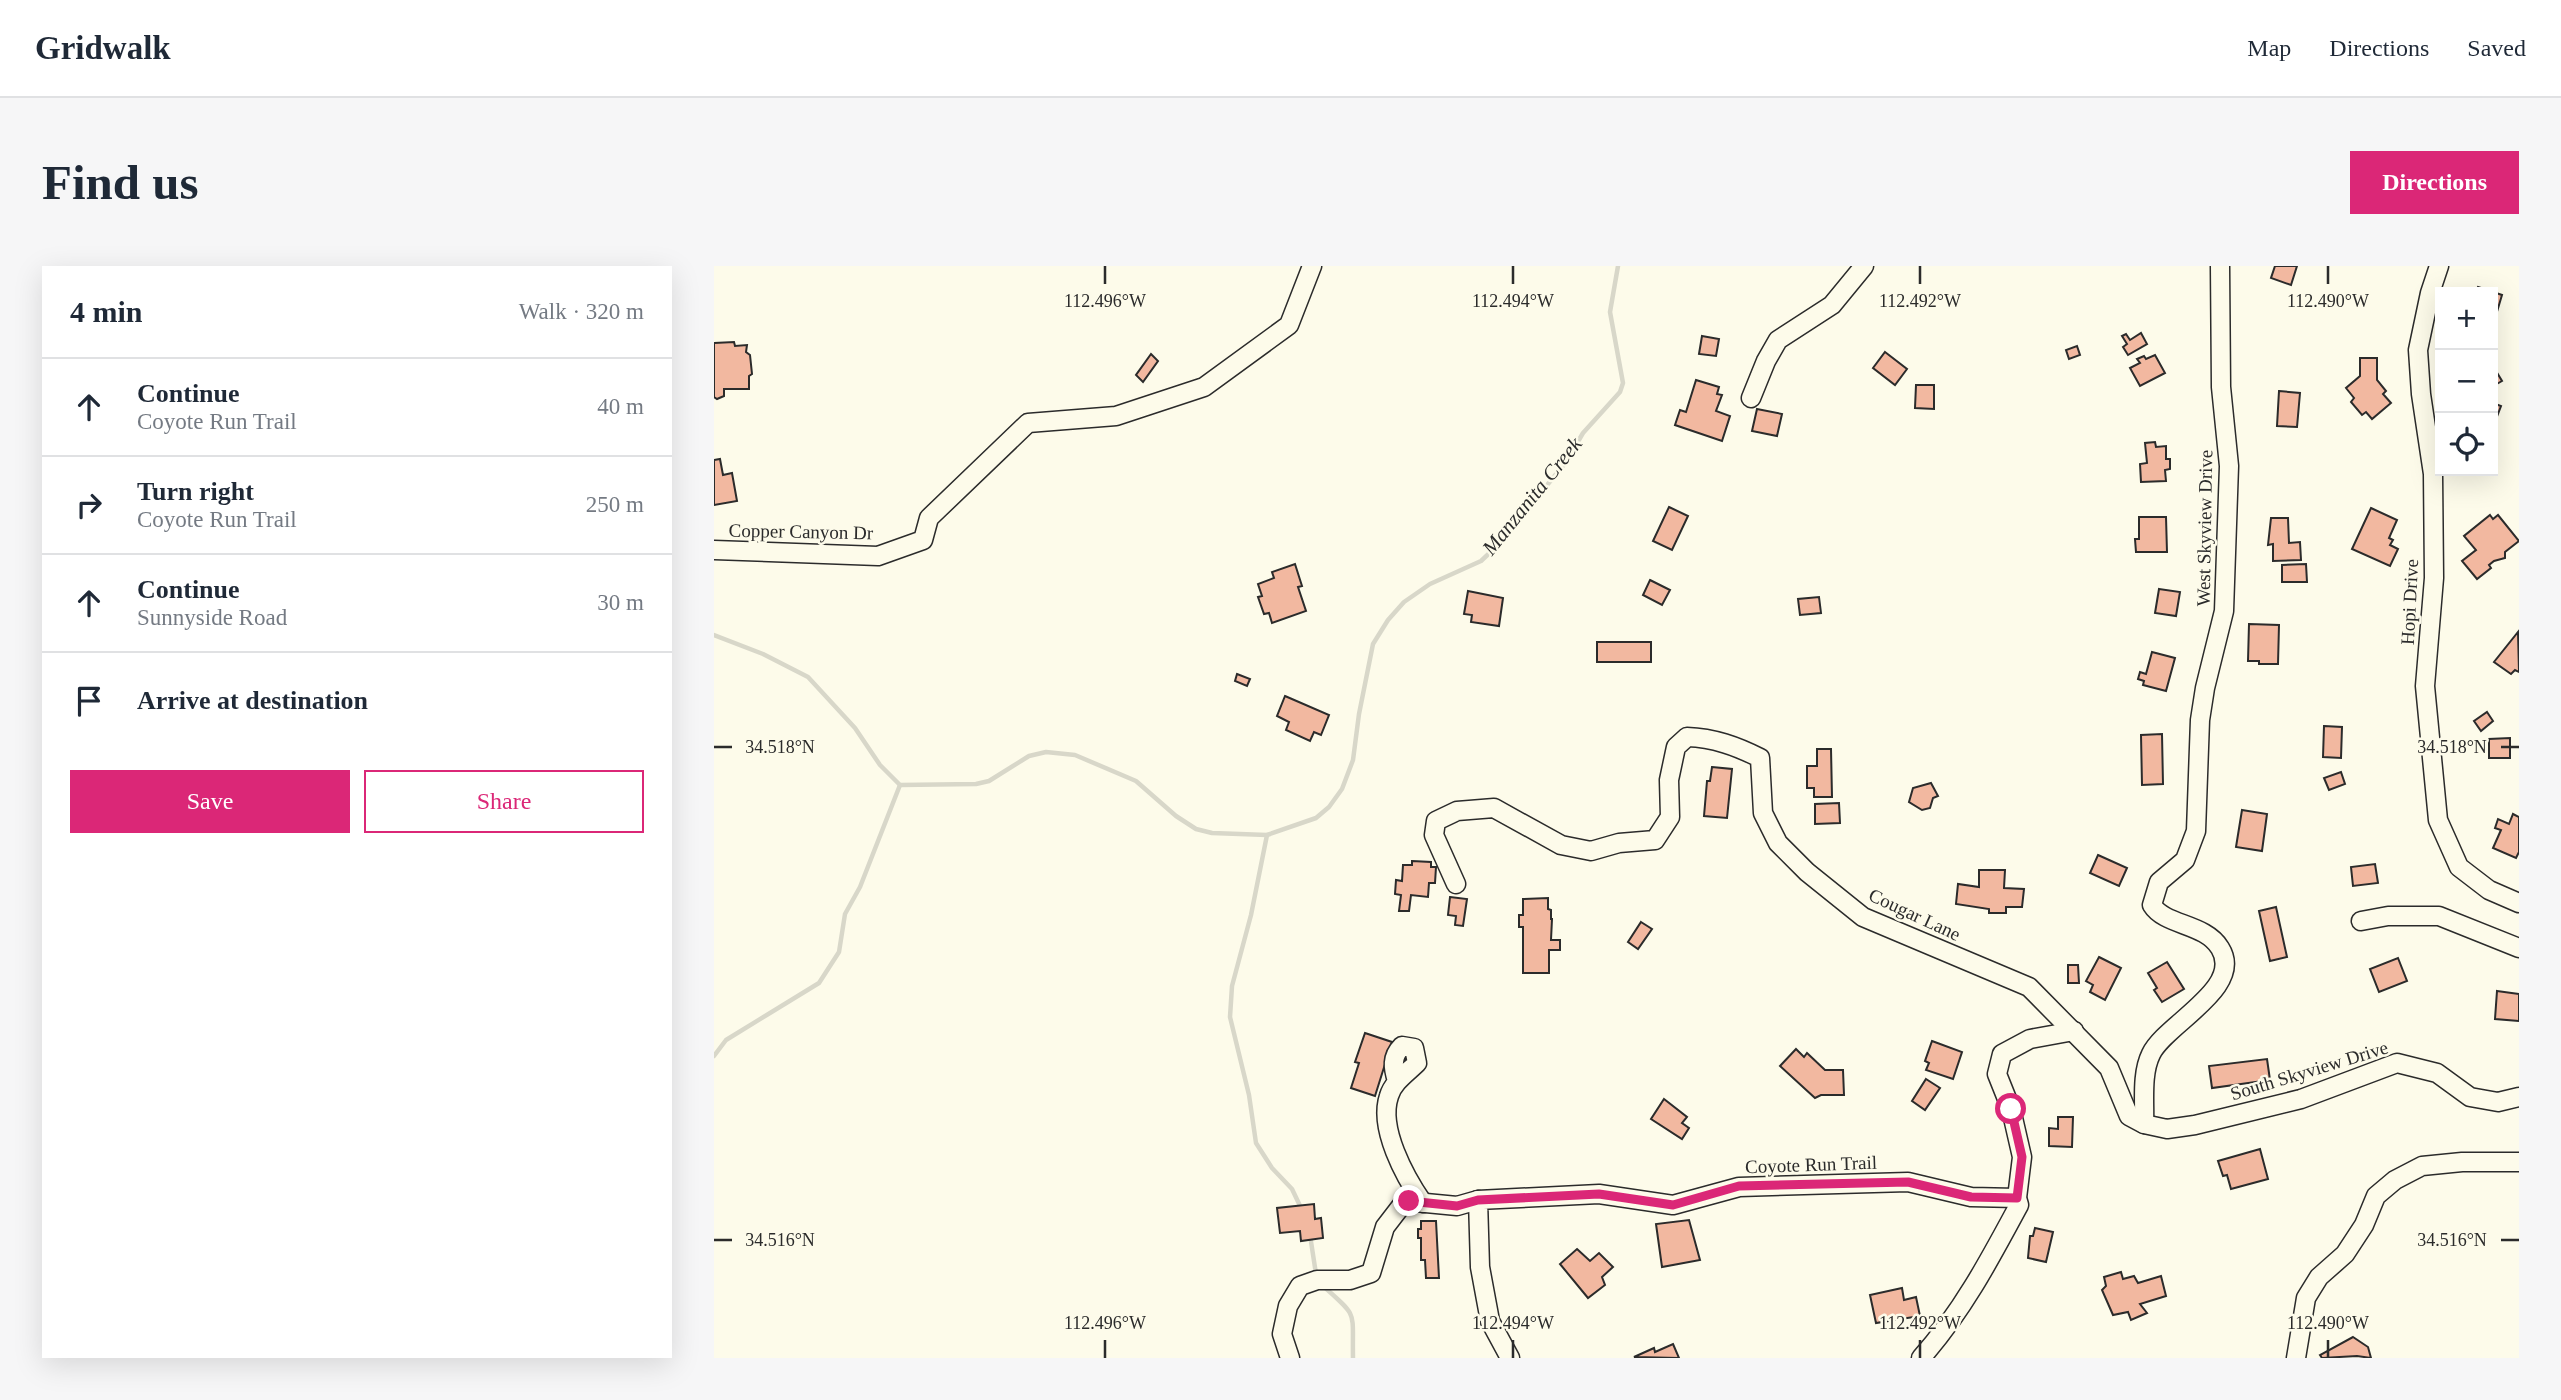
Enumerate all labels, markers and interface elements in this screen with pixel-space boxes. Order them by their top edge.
text: Gridwalk [35,30,171,66]
text: Map [2247,35,2291,61]
text: Directions [2329,35,2429,61]
text: Saved [2467,35,2526,61]
button: Directions [2350,151,2519,214]
text: Find us [42,155,199,210]
map controls [2435,287,2498,476]
button: + [2435,287,2498,350]
text: 112.496°W [1064,291,1146,311]
text: 112.494°W [1472,291,1554,311]
text: 112.492°W [1879,291,1961,311]
text: 112.490°W [2287,291,2369,311]
text: 4 min [70,295,143,328]
text: Walk · 320 m [519,299,644,324]
button: − [2435,350,2498,413]
text: Continue [137,379,240,408]
icon: ahead [70,388,108,426]
text: 40 m [597,394,644,419]
text: Coyote Run Trail [137,409,297,434]
button: locate [2435,413,2498,476]
water label: Manzanita Creek [1477,432,1587,560]
street label: West Skyview Drive [2193,449,2216,607]
text: Turn right [137,477,254,506]
icon: right [70,486,108,524]
text: 250 m [586,492,644,517]
text: Coyote Run Trail [137,507,297,532]
street label: Copper Canyon Dr [729,520,874,543]
street label: Hopi Drive [2397,559,2422,646]
text: Continue [137,575,240,604]
icon: ahead [70,584,108,622]
text: 30 m [597,590,644,615]
text: Sunnyside Road [137,605,287,630]
icon: arrive [70,682,108,720]
text: Arrive at destination [137,686,368,715]
text: 34.518°N [745,737,815,757]
text: 34.518°N [2417,737,2487,757]
button: Save [70,770,350,833]
button: Share [364,770,644,833]
street label: Cougar Lane [1866,884,1964,945]
street label: South Skyview Drive [2228,1037,2390,1104]
route start [1995,1093,2026,1124]
street label: Coyote Run Trail [1745,1152,1877,1177]
route end [1393,1185,1424,1216]
text: 34.516°N [745,1230,815,1250]
text: 34.516°N [2417,1230,2487,1250]
text: 112.496°W [1064,1313,1146,1333]
text: 112.494°W [1472,1313,1554,1333]
text: 112.492°W [1879,1313,1961,1333]
text: 112.490°W [2287,1313,2369,1333]

